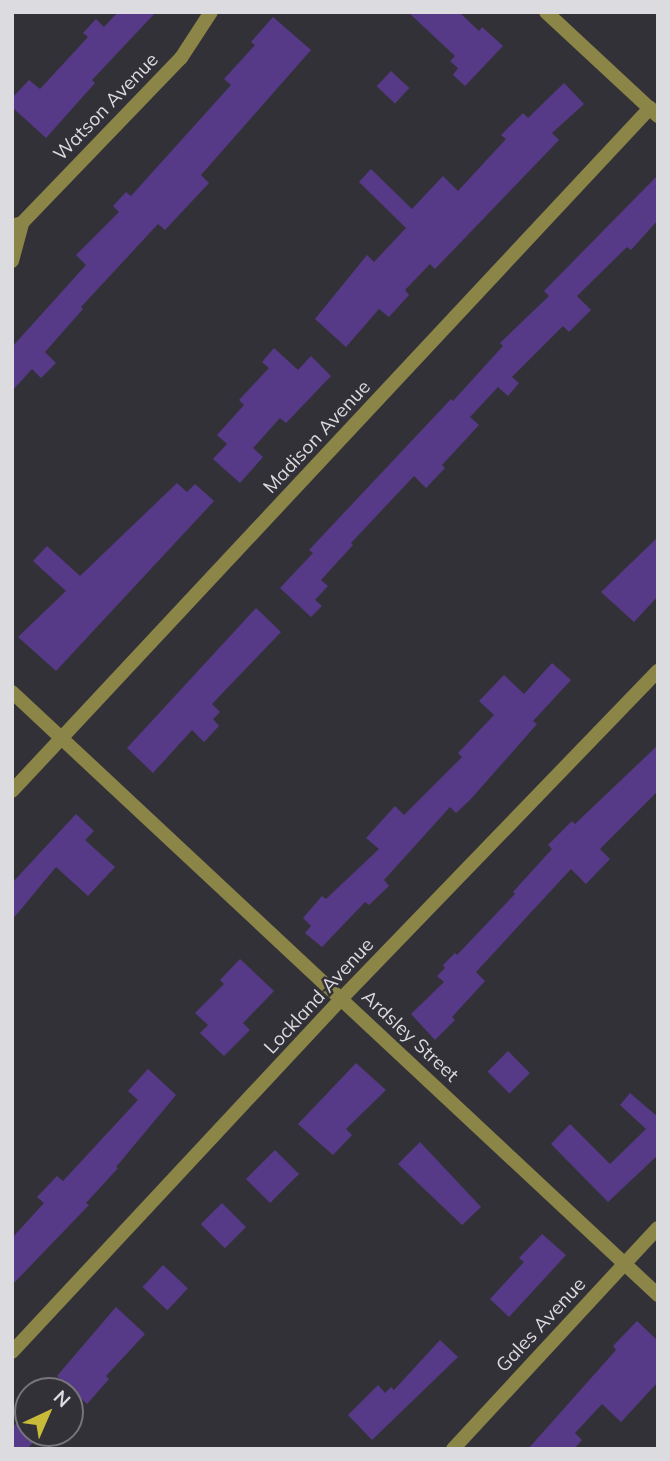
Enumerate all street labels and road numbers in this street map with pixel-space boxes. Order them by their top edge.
street label: Watson Avenue [49,48,163,166]
street label: Madison Avenue [259,376,375,498]
street label: Lockland Avenue [260,933,378,1059]
street label: Ardsley Street [357,985,463,1087]
street label: Gales Avenue [492,1273,590,1377]

